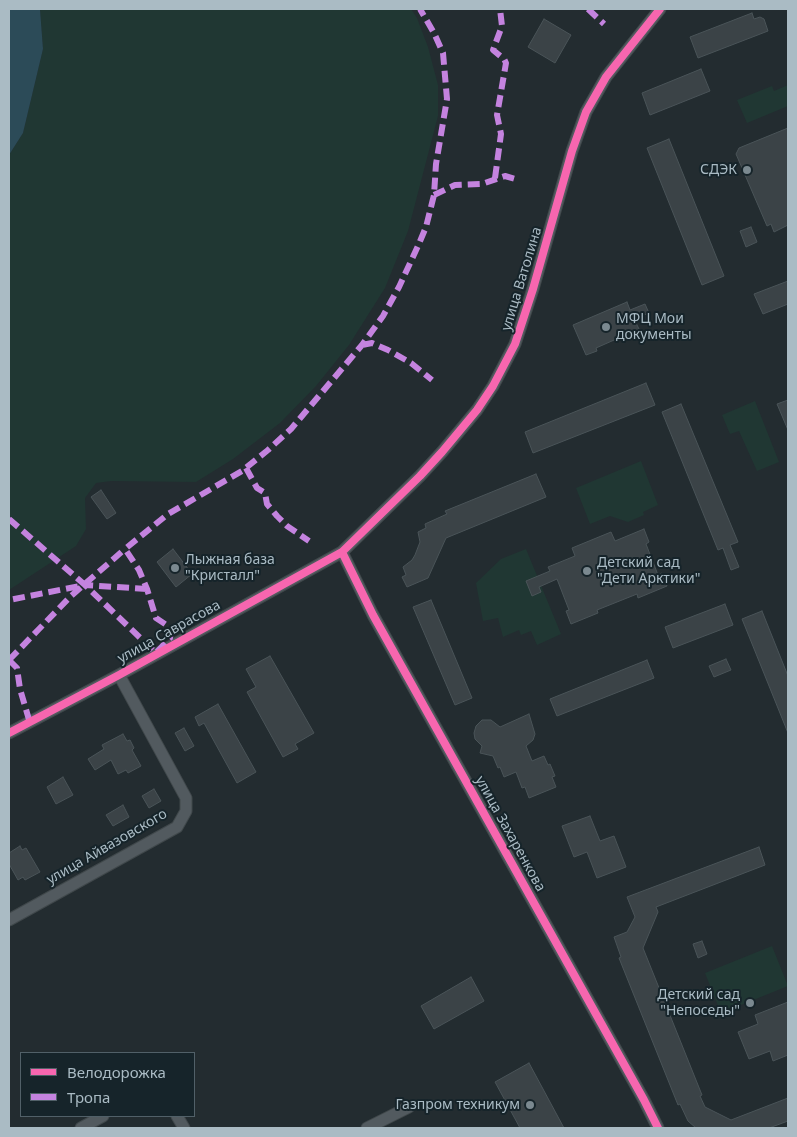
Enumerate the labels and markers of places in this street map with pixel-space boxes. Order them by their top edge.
place label: СДЭК [700,162,737,178]
marker: СДЭК [741,164,753,176]
place label: МФЦ Мои документы [616,311,692,344]
marker: МФЦ Мои документы [600,321,612,333]
place label: Лыжная база "Кристалл" [185,552,275,584]
place label: Детский сад "Дети Арктики" [597,555,700,588]
marker: Лыжная база "Кристалл" [169,562,181,574]
marker: Детский сад "Дети Арктики" [581,565,593,577]
place label: Детский сад "Непоседы" [657,987,740,1020]
marker: Детский сад "Непоседы" [744,997,756,1009]
place label: Газпром техникум [396,1097,520,1113]
marker: Газпром техникум [524,1099,536,1111]

